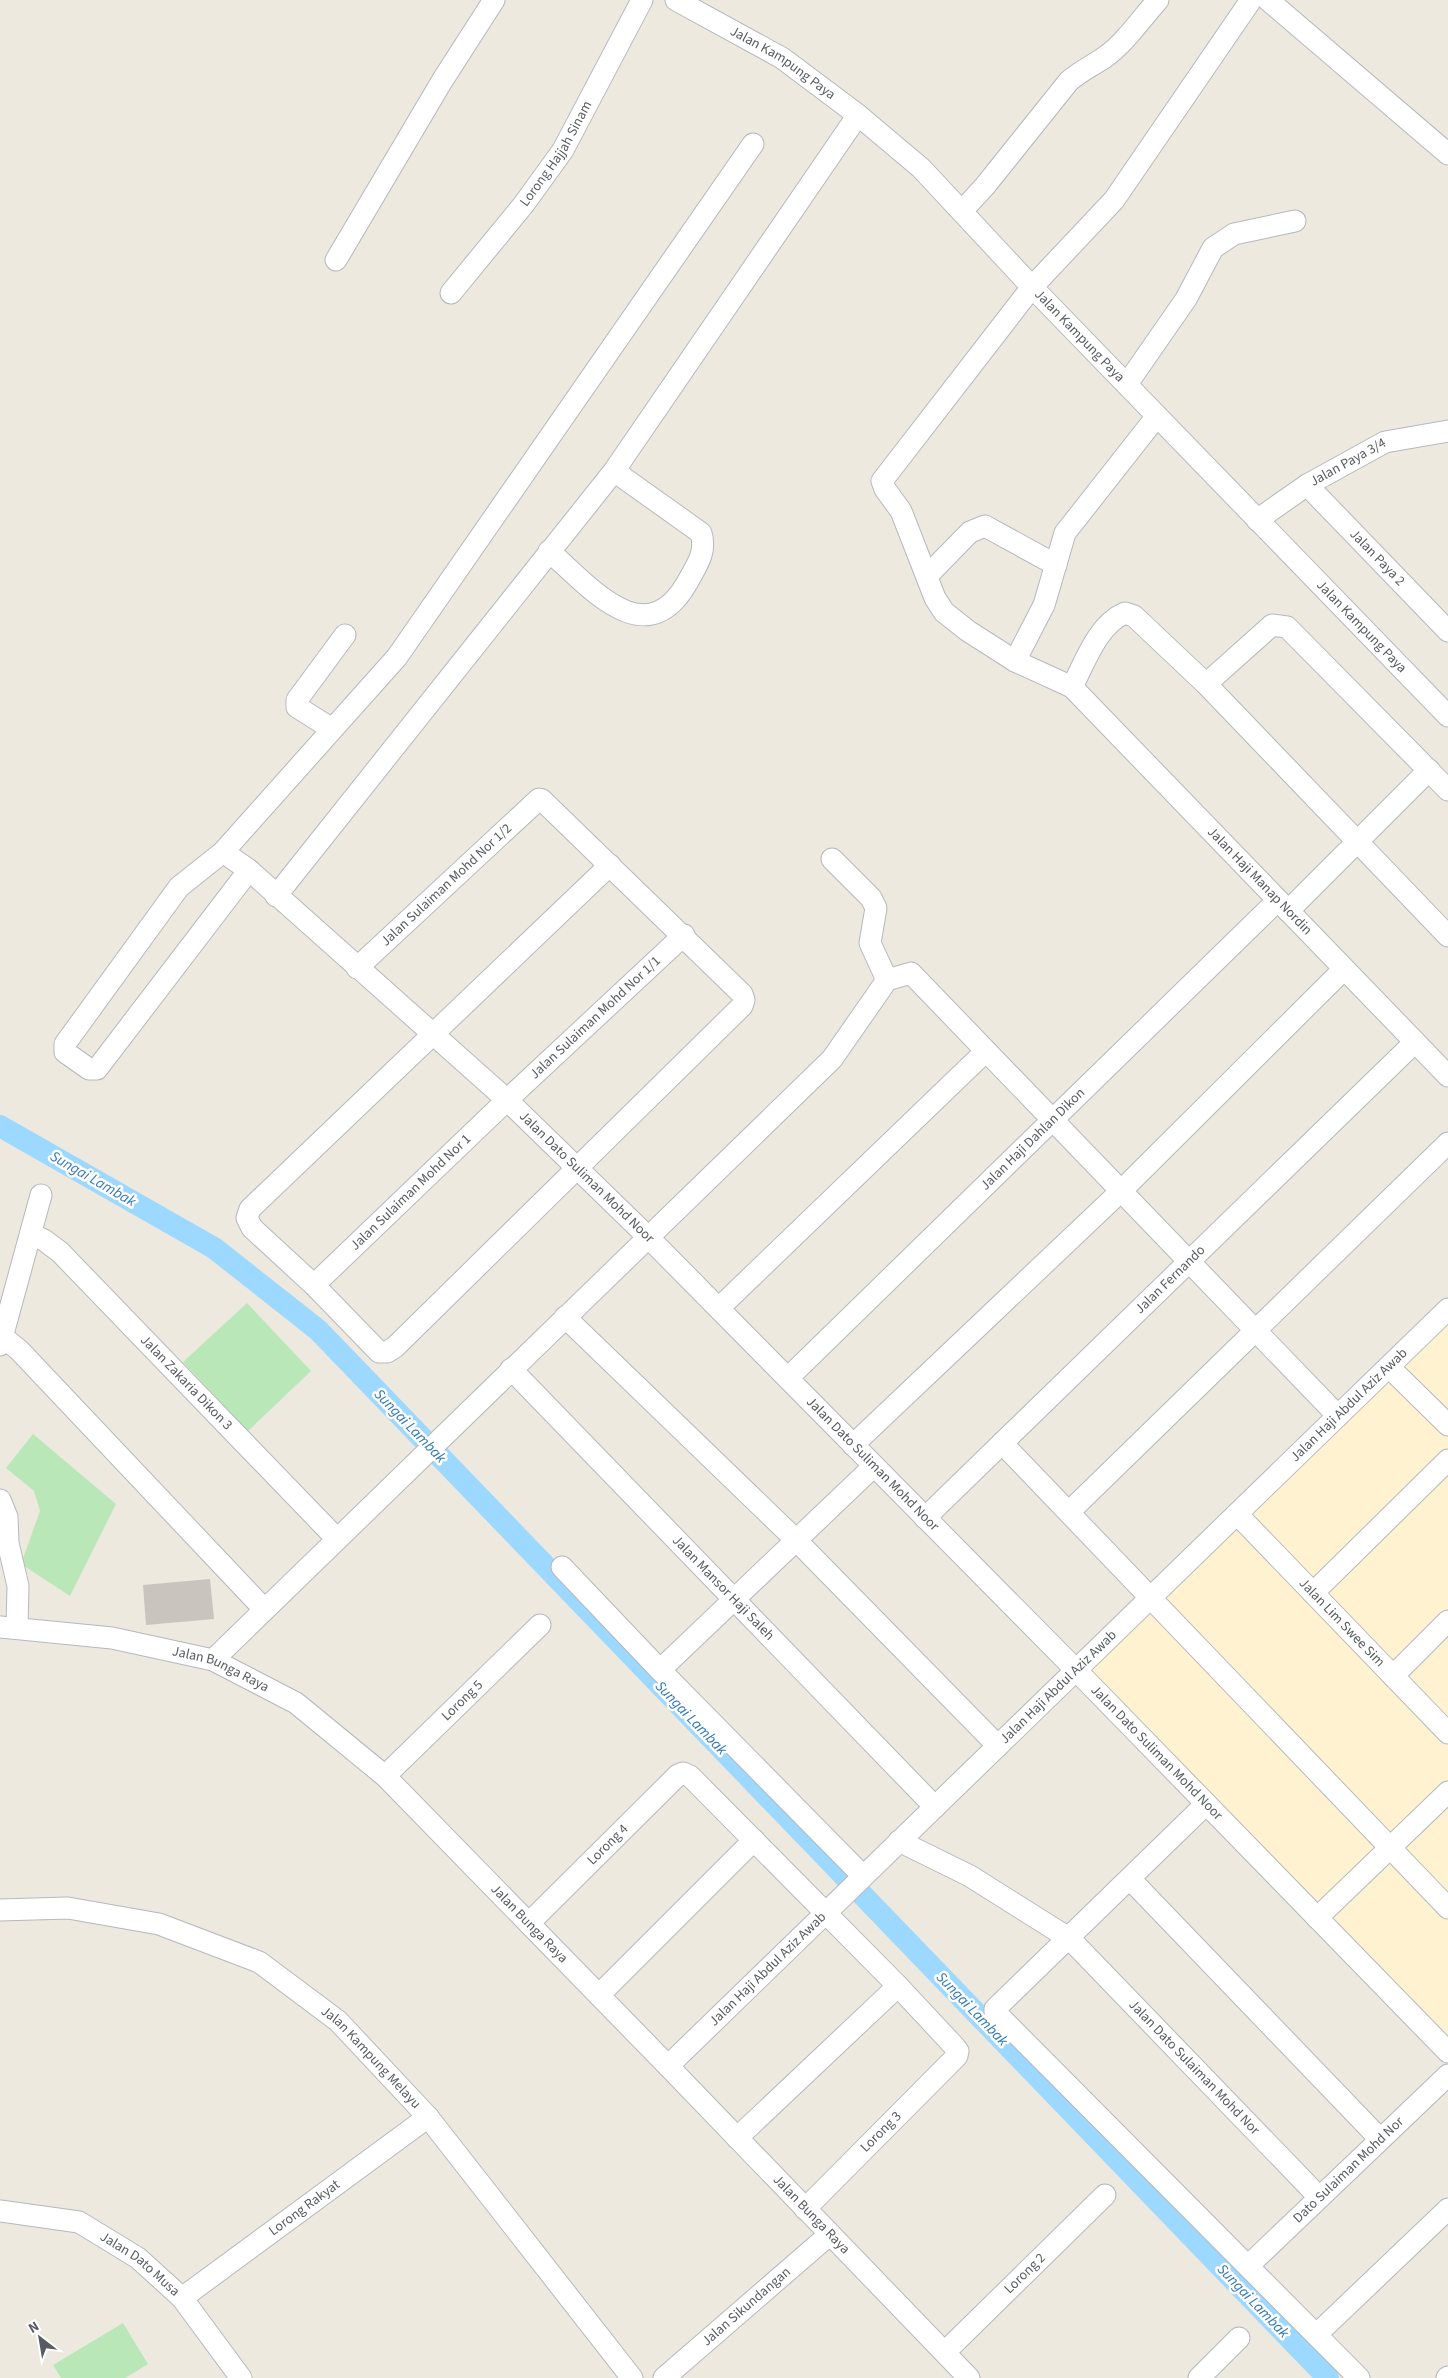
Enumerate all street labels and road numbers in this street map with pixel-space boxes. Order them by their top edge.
street label: Jalan Kampung Paya [726,21,839,105]
street label: Lorong Hajjah Sinam [515,97,597,211]
street label: Jalan Kampung Paya [1030,285,1129,387]
street label: Jalan Paya 3/4 [1306,433,1390,491]
street label: Jalan Paya 2 [1345,525,1410,591]
street label: Jalan Kampung Paya [1312,576,1411,678]
street label: Jalan Sulaiman Mohd Nor 1/2 [376,819,516,951]
street label: Jalan Haji Manap Nordin [1203,823,1317,940]
street label: Jalan Sulaiman Mohd Nor 1/1 [525,952,665,1084]
street label: Jalan Haji Dahlan Dikon [976,1083,1090,1195]
street label: Jalan Dato Suliman Mohd Noor [514,1107,659,1248]
street label: Jalan Sulaiman Mohd Nor 1 [346,1129,476,1255]
street label: Jalan Fernando [1131,1241,1210,1319]
street label: Jalan Zakaria Dikon 3 [136,1331,237,1435]
street label: Jalan Haji Abdul Aziz Awab [1286,1343,1412,1467]
street label: Jalan Dato Suliman Mohd Noor [802,1392,944,1536]
street label: Jalan Mansor Haji Saleh [667,1531,779,1645]
street label: Jalan Lim Swee Sim [1294,1574,1389,1672]
street label: Jalan Haji Abdul Aziz Awab [995,1625,1122,1749]
street label: Jalan Bunga Raya [170,1641,272,1697]
street label: Lorong 5 [437,1676,488,1726]
street label: Jalan Dato Suliman Mohd Noor [1086,1681,1227,1825]
street label: Lorong 4 [583,1820,633,1870]
street label: Jalan Bunga Raya [486,1880,573,1968]
street label: Jalan Haji Abdul Aziz Awab [705,1907,831,2031]
street label: Jalan Dato Sulaiman Mohd Nor [1124,1995,1264,2140]
street label: Jalan Kampung Melayu [317,2001,426,2113]
street label: Lorong 3 [856,2107,906,2157]
street label: Dato Sulaiman Mohd Nor [1289,2112,1408,2228]
street label: Jalan Bunga Raya [768,2170,854,2259]
street label: Lorong Rakyat [265,2175,344,2241]
street label: Jalan Dato Musa [96,2227,184,2301]
street label: Lorong 2 [1000,2249,1050,2299]
street label: Jalan Sikundangan [698,2262,795,2351]

